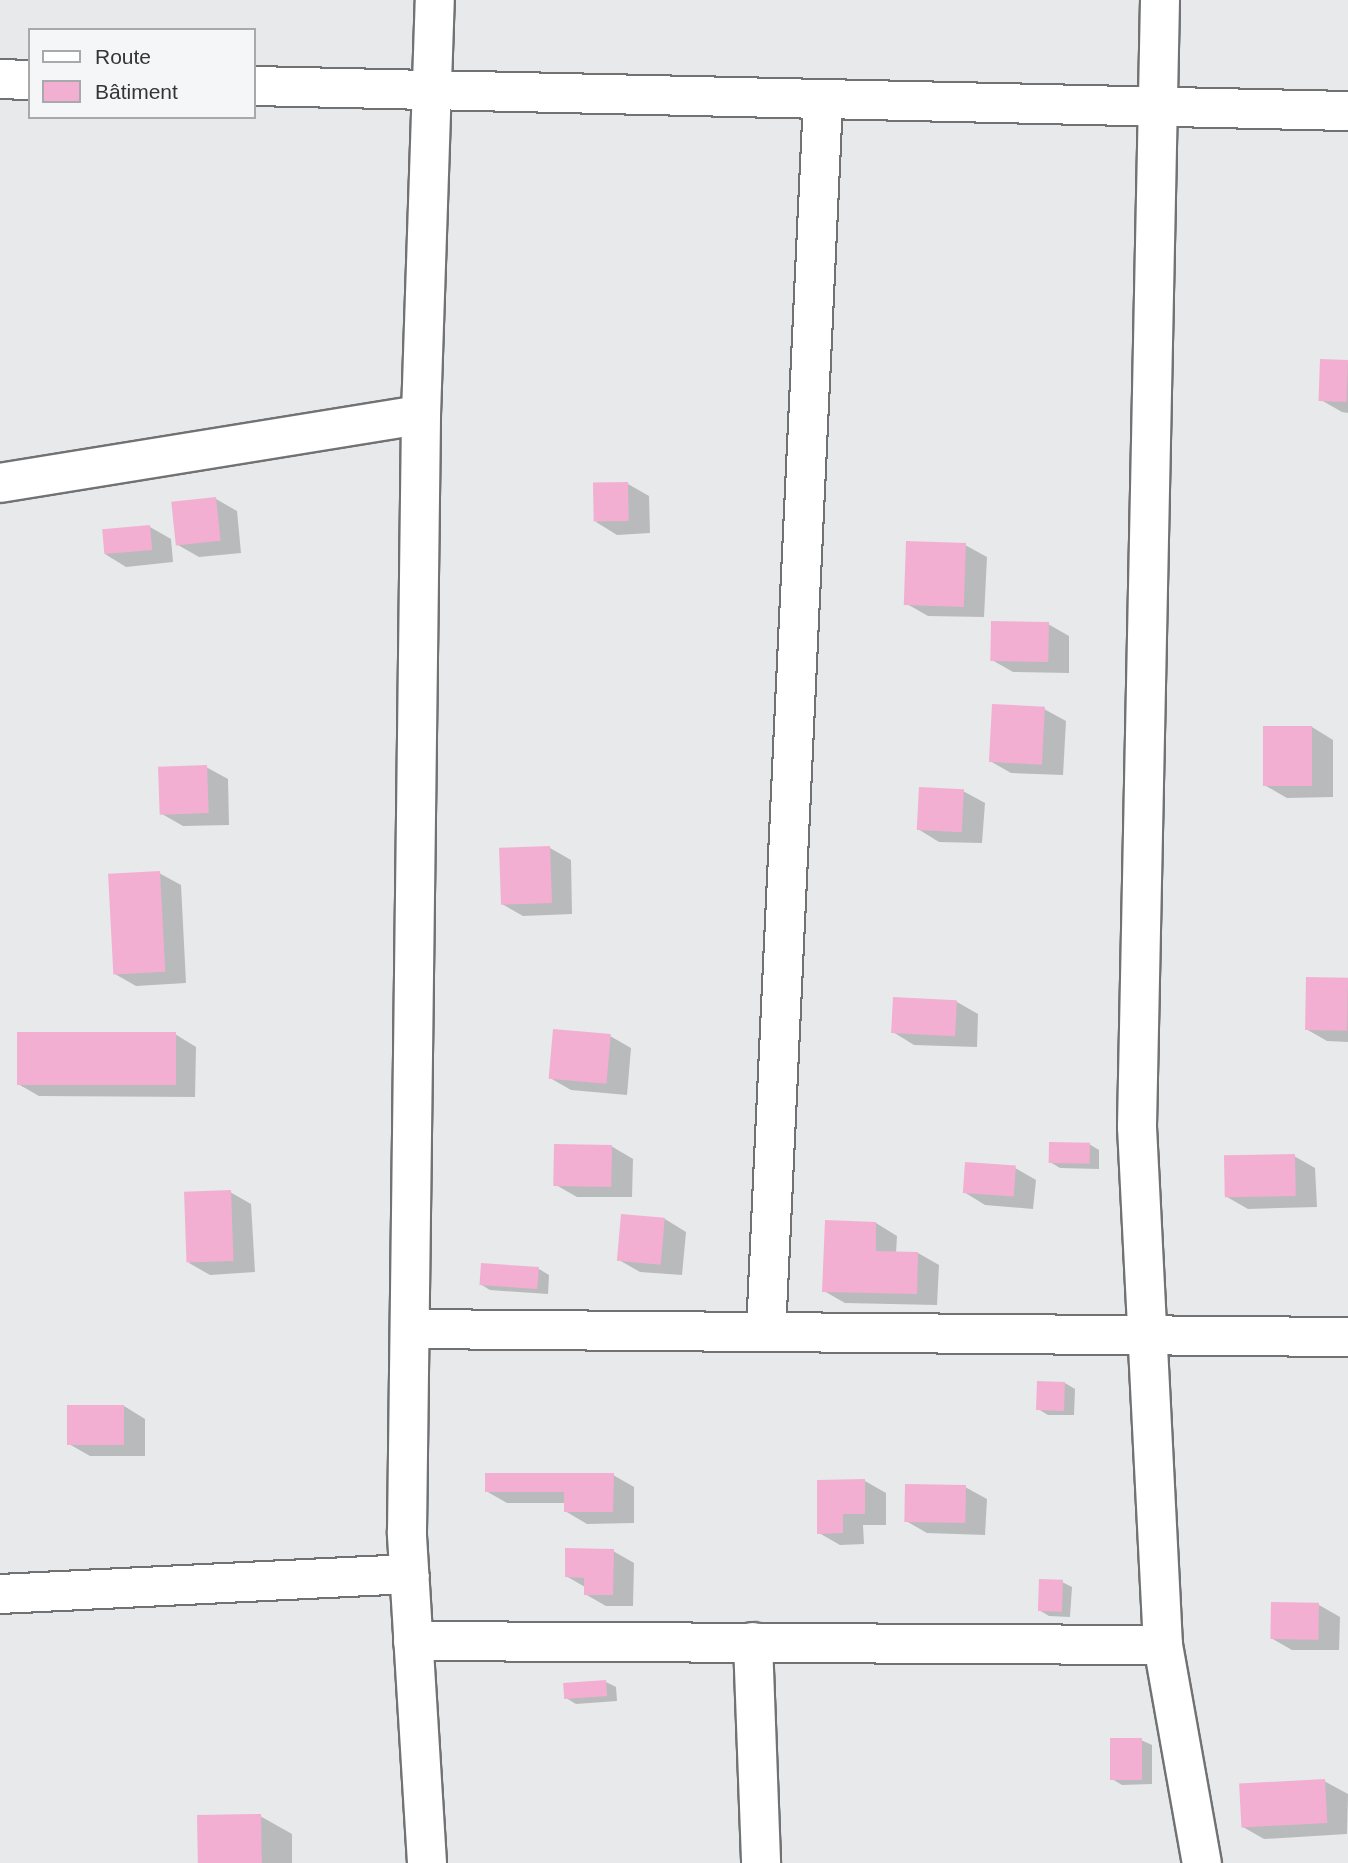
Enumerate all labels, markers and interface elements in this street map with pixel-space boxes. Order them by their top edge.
legend [28,28,256,119]
text: Route [95,45,151,68]
text: Bâtiment [95,80,178,103]

